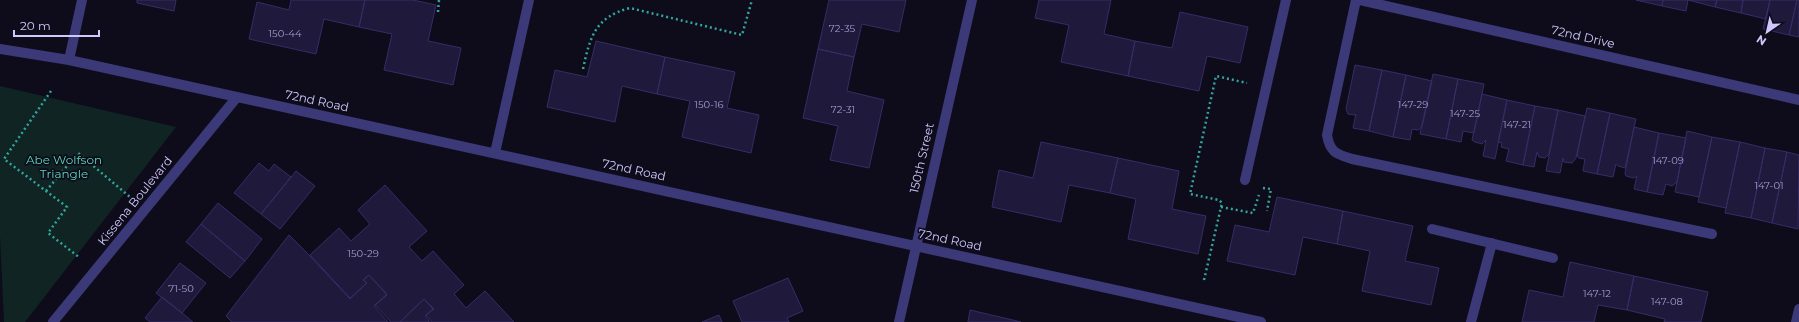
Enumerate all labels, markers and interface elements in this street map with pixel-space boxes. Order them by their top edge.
scale bar [14,12,99,38]
north arrow [1747,12,1787,52]
text: 20 m [20,18,51,33]
house number: 72-35 [829,22,855,35]
street label: 72nd Drive [1550,22,1616,51]
house number: 150-44 [268,27,302,40]
text: N [1754,32,1769,49]
street label: 72nd Road [284,86,350,115]
house number: 150-16 [694,98,724,111]
house number: 147-29 [1398,98,1428,111]
house number: 72-31 [831,103,855,116]
house number: 147-25 [1450,107,1480,120]
house number: 147-21 [1503,118,1531,131]
street label: 150th Street [906,121,937,194]
park label: Abe Wolfson Triangle [26,152,102,181]
street label: Kissena Boulevard [94,153,175,248]
house number: 147-09 [1652,154,1684,167]
street label: 72nd Road [601,155,667,184]
house number: 147-01 [1754,179,1784,192]
street label: 72nd Road [917,225,983,254]
house number: 150-29 [347,247,379,260]
house number: 71-50 [168,282,194,295]
house number: 147-12 [1583,287,1611,300]
house number: 147-08 [1651,295,1683,308]

